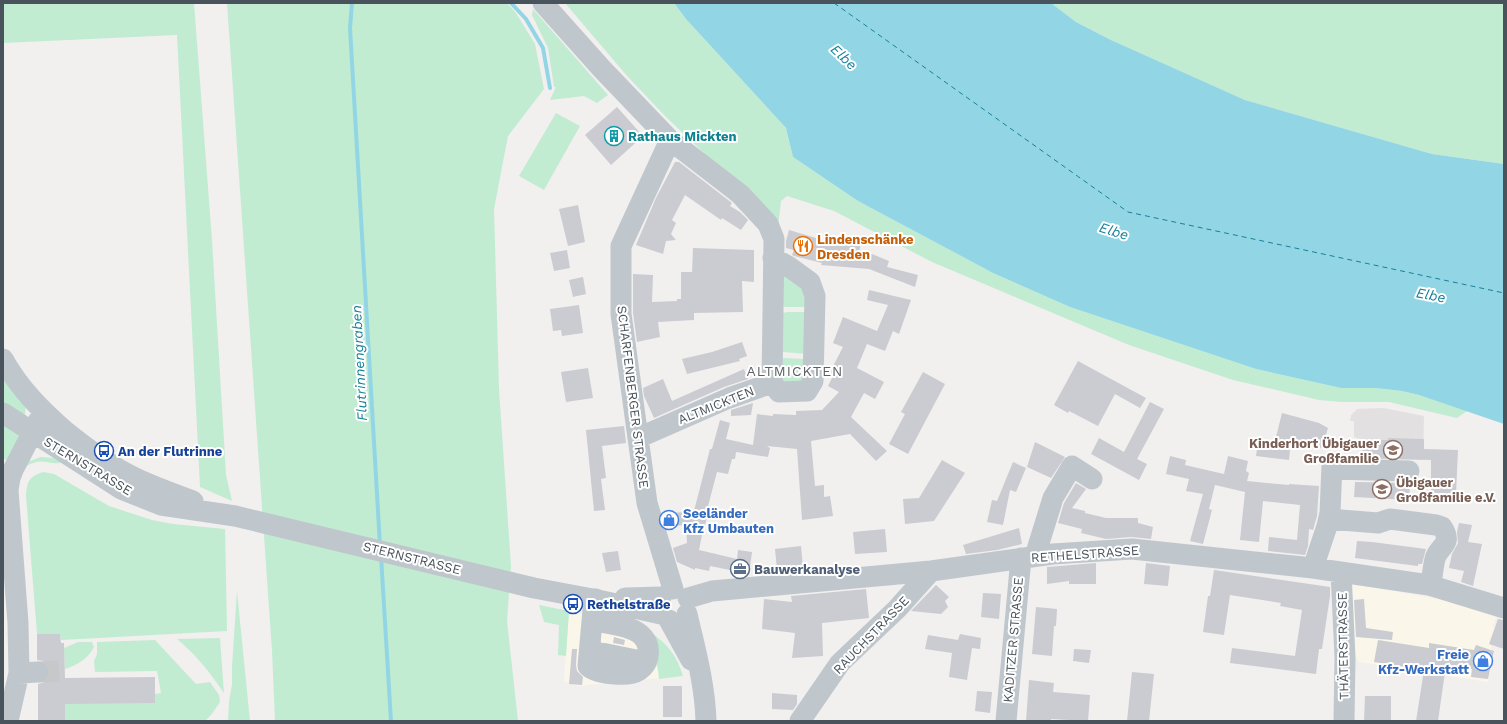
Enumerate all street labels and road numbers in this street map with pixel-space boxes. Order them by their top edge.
street label: SCHARFENBERGER STRASSE [614,305,652,489]
street label: ALTMICKTEN [676,383,756,427]
street label: STERNSTRASSE [41,434,135,498]
street label: STERNSTRASSE [362,539,462,577]
street label: RETHELSTRASSE [1030,543,1140,565]
street label: KADITZER STRASSE [1000,577,1026,703]
street label: THÄTERSTRASSE [1335,592,1351,700]
street label: RAUCHSTRASSE [830,593,912,677]

